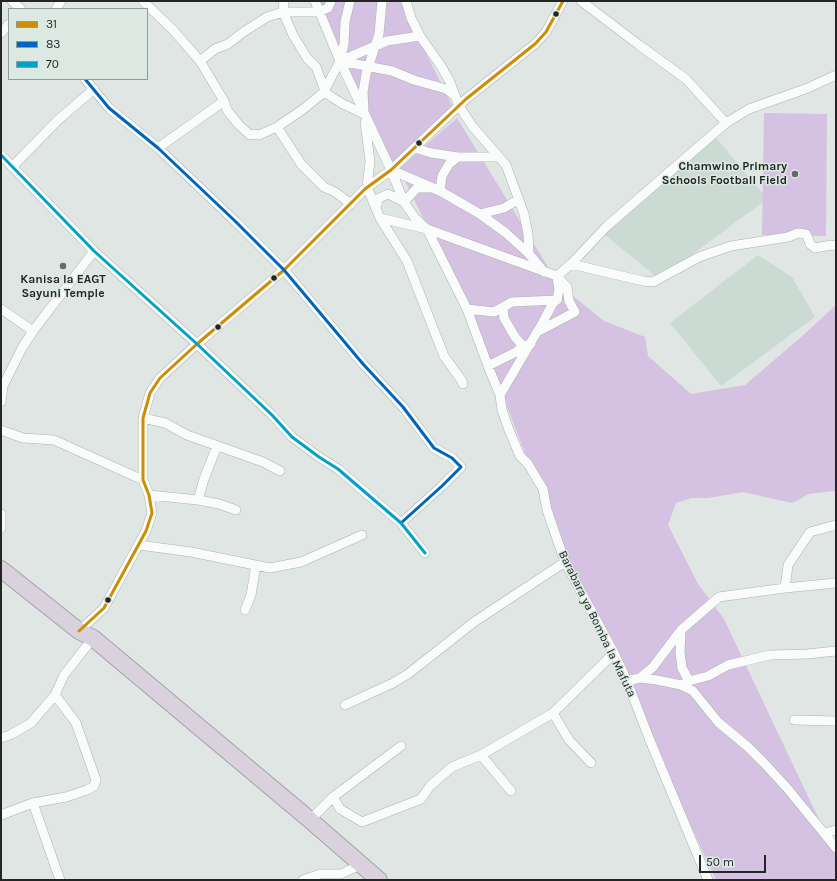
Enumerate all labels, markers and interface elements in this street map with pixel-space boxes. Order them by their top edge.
legend [8,8,148,80]
unlabelled marker [551,9,561,19]
text: 31 [46,17,57,31]
text: 83 [46,37,60,51]
text: 70 [46,57,59,71]
unlabelled marker [414,138,424,148]
place label: Chamwino Primary Schools Football Field [662,160,787,188]
marker: Chamwino Primary Schools Football Field [790,169,800,179]
marker: Kanisa la EAGT Sayuni Temple [58,261,68,271]
place label: Kanisa la EAGT Sayuni Temple [20,273,106,301]
unlabelled marker [269,273,279,283]
unlabelled marker [213,322,223,332]
street label: Barabara ya Bomba la Mafuta [555,548,639,700]
unlabelled marker [103,595,113,605]
scale bar [701,847,768,873]
text: 50 m [706,855,734,869]

